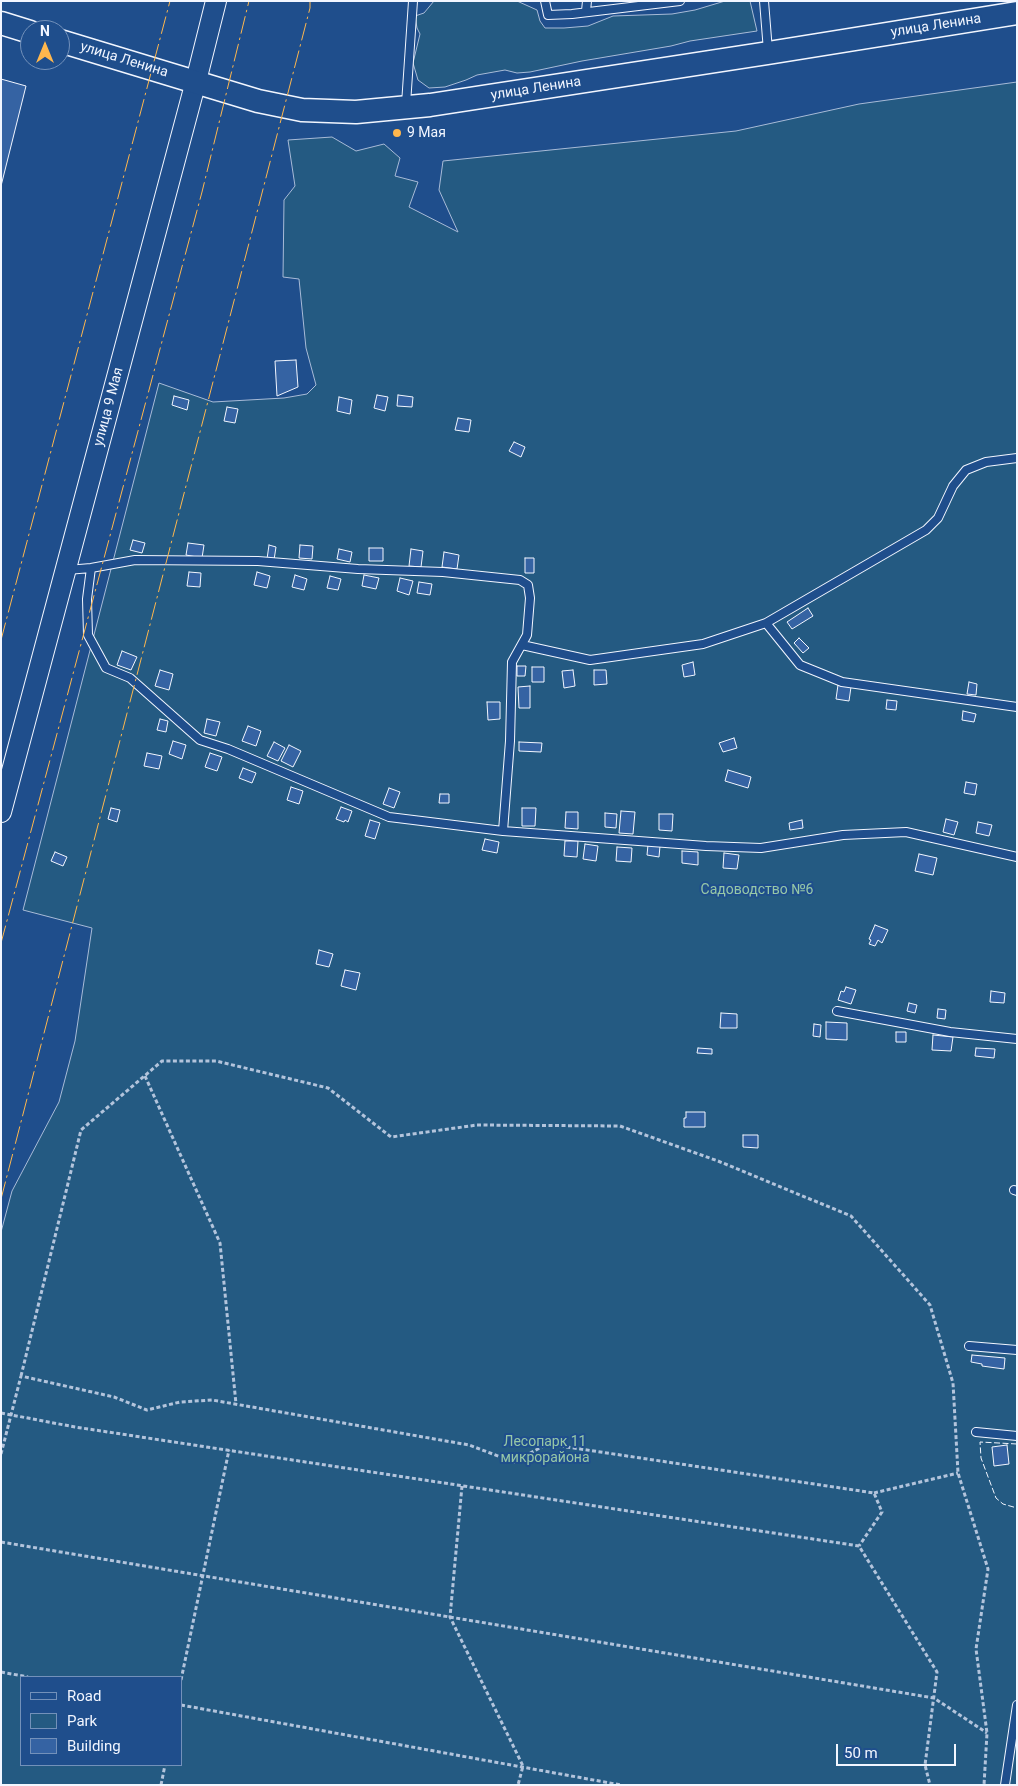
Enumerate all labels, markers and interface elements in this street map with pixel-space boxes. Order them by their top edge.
street label: улица Ленина [890,11,982,41]
north arrow [20,20,70,70]
text: N [40,23,50,39]
street label: улица Ленина [78,39,170,81]
street label: улица Ленина [490,74,582,104]
place label: 9 Мая [407,125,446,141]
marker: 9 Мая [391,127,403,139]
street label: улица 9 Мая [90,366,128,448]
park label: Садоводство №6 [701,882,813,898]
park label: Лесопарк 11 микрорайона [500,1434,590,1466]
legend [20,1676,182,1766]
text: Road [67,1687,101,1705]
text: Park [67,1712,97,1730]
scale bar [838,1734,958,1766]
text: Building [67,1737,121,1755]
text: 50 m [844,1744,878,1762]

